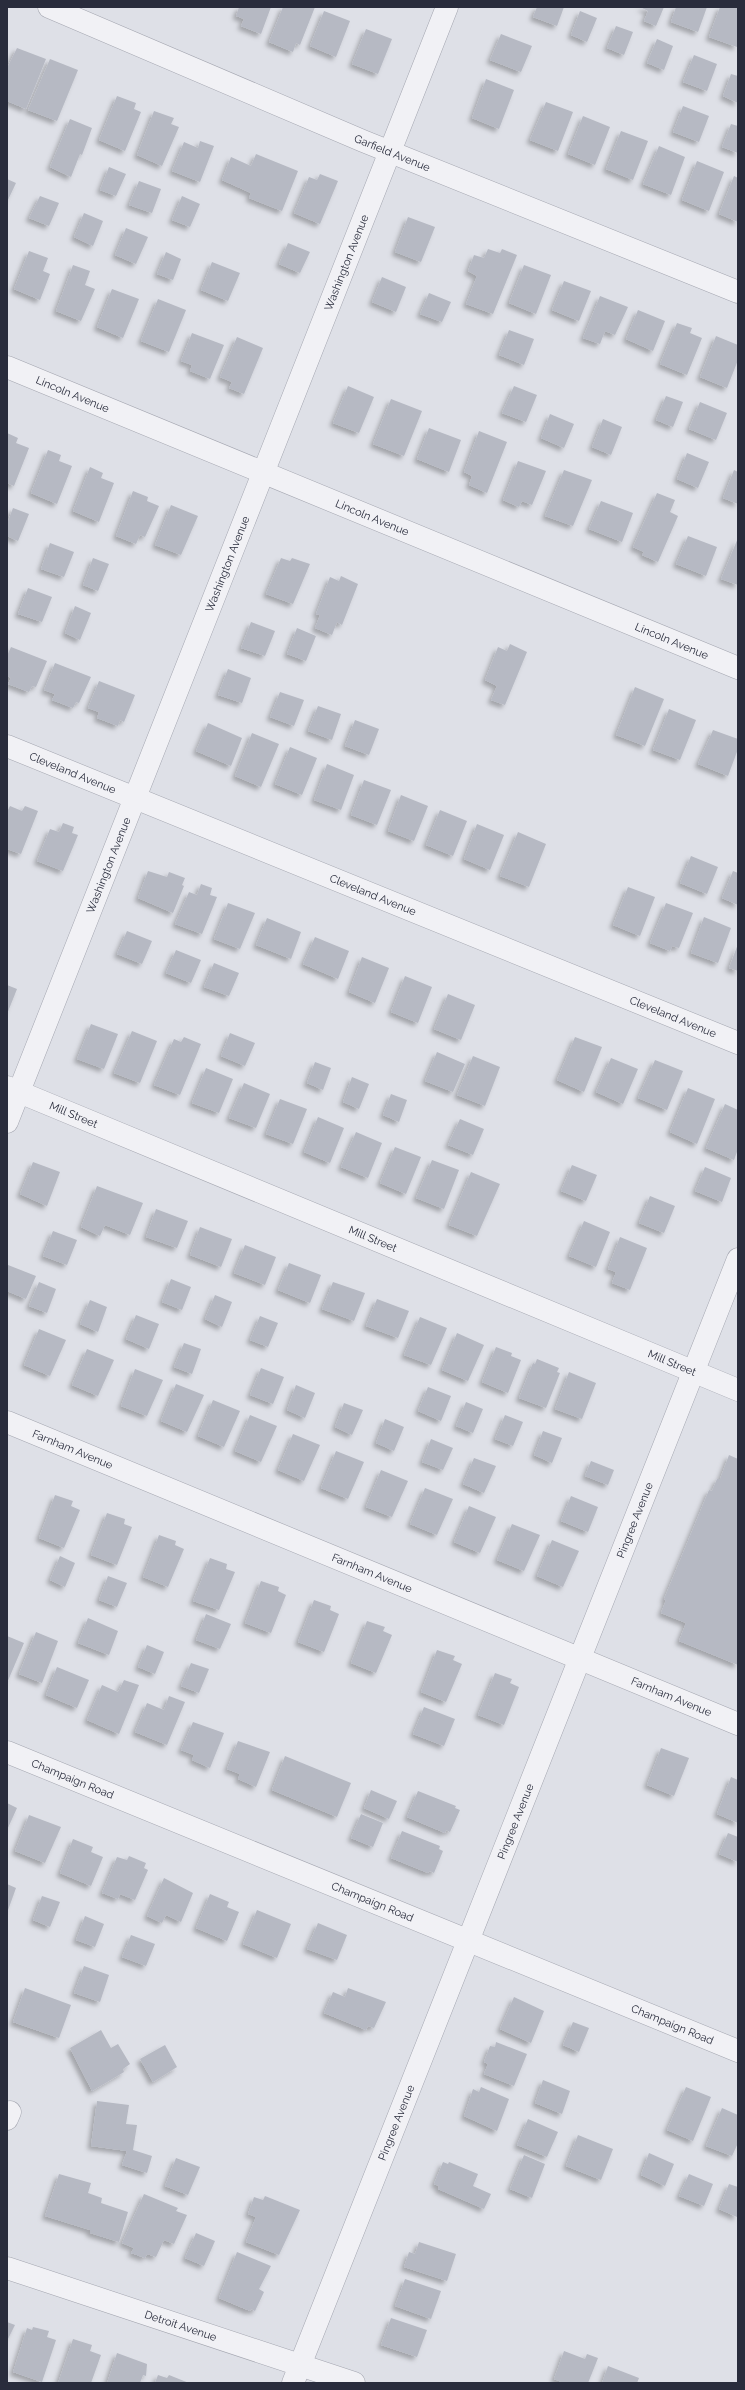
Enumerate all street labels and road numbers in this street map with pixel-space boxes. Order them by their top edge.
street label: Garfield Avenue [352,132,433,174]
street label: Washington Avenue [321,212,371,312]
street label: Lincoln Avenue [34,373,112,415]
street label: Lincoln Avenue [334,496,411,539]
street label: Washington Avenue [202,514,252,614]
street label: Lincoln Avenue [633,620,711,662]
street label: Cleveland Avenue [28,749,119,796]
street label: Washington Avenue [84,815,133,915]
street label: Cleveland Avenue [328,871,419,918]
street label: Cleveland Avenue [628,993,719,1040]
street label: Mill Street [47,1099,100,1130]
street label: Mill Street [347,1223,399,1255]
street label: Mill Street [646,1347,698,1379]
street label: Farnham Avenue [31,1427,115,1472]
street label: Pingree Avenue [614,1480,656,1560]
street label: Farnham Avenue [330,1550,415,1595]
street label: Farnham Avenue [629,1674,714,1719]
street label: Champaign Road [30,1756,116,1802]
street label: Pingree Avenue [495,1781,536,1861]
street label: Champaign Road [330,1879,416,1924]
street label: Champaign Road [629,2002,716,2047]
street label: Pingree Avenue [375,2082,417,2162]
street label: Detroit Avenue [143,2308,219,2344]

